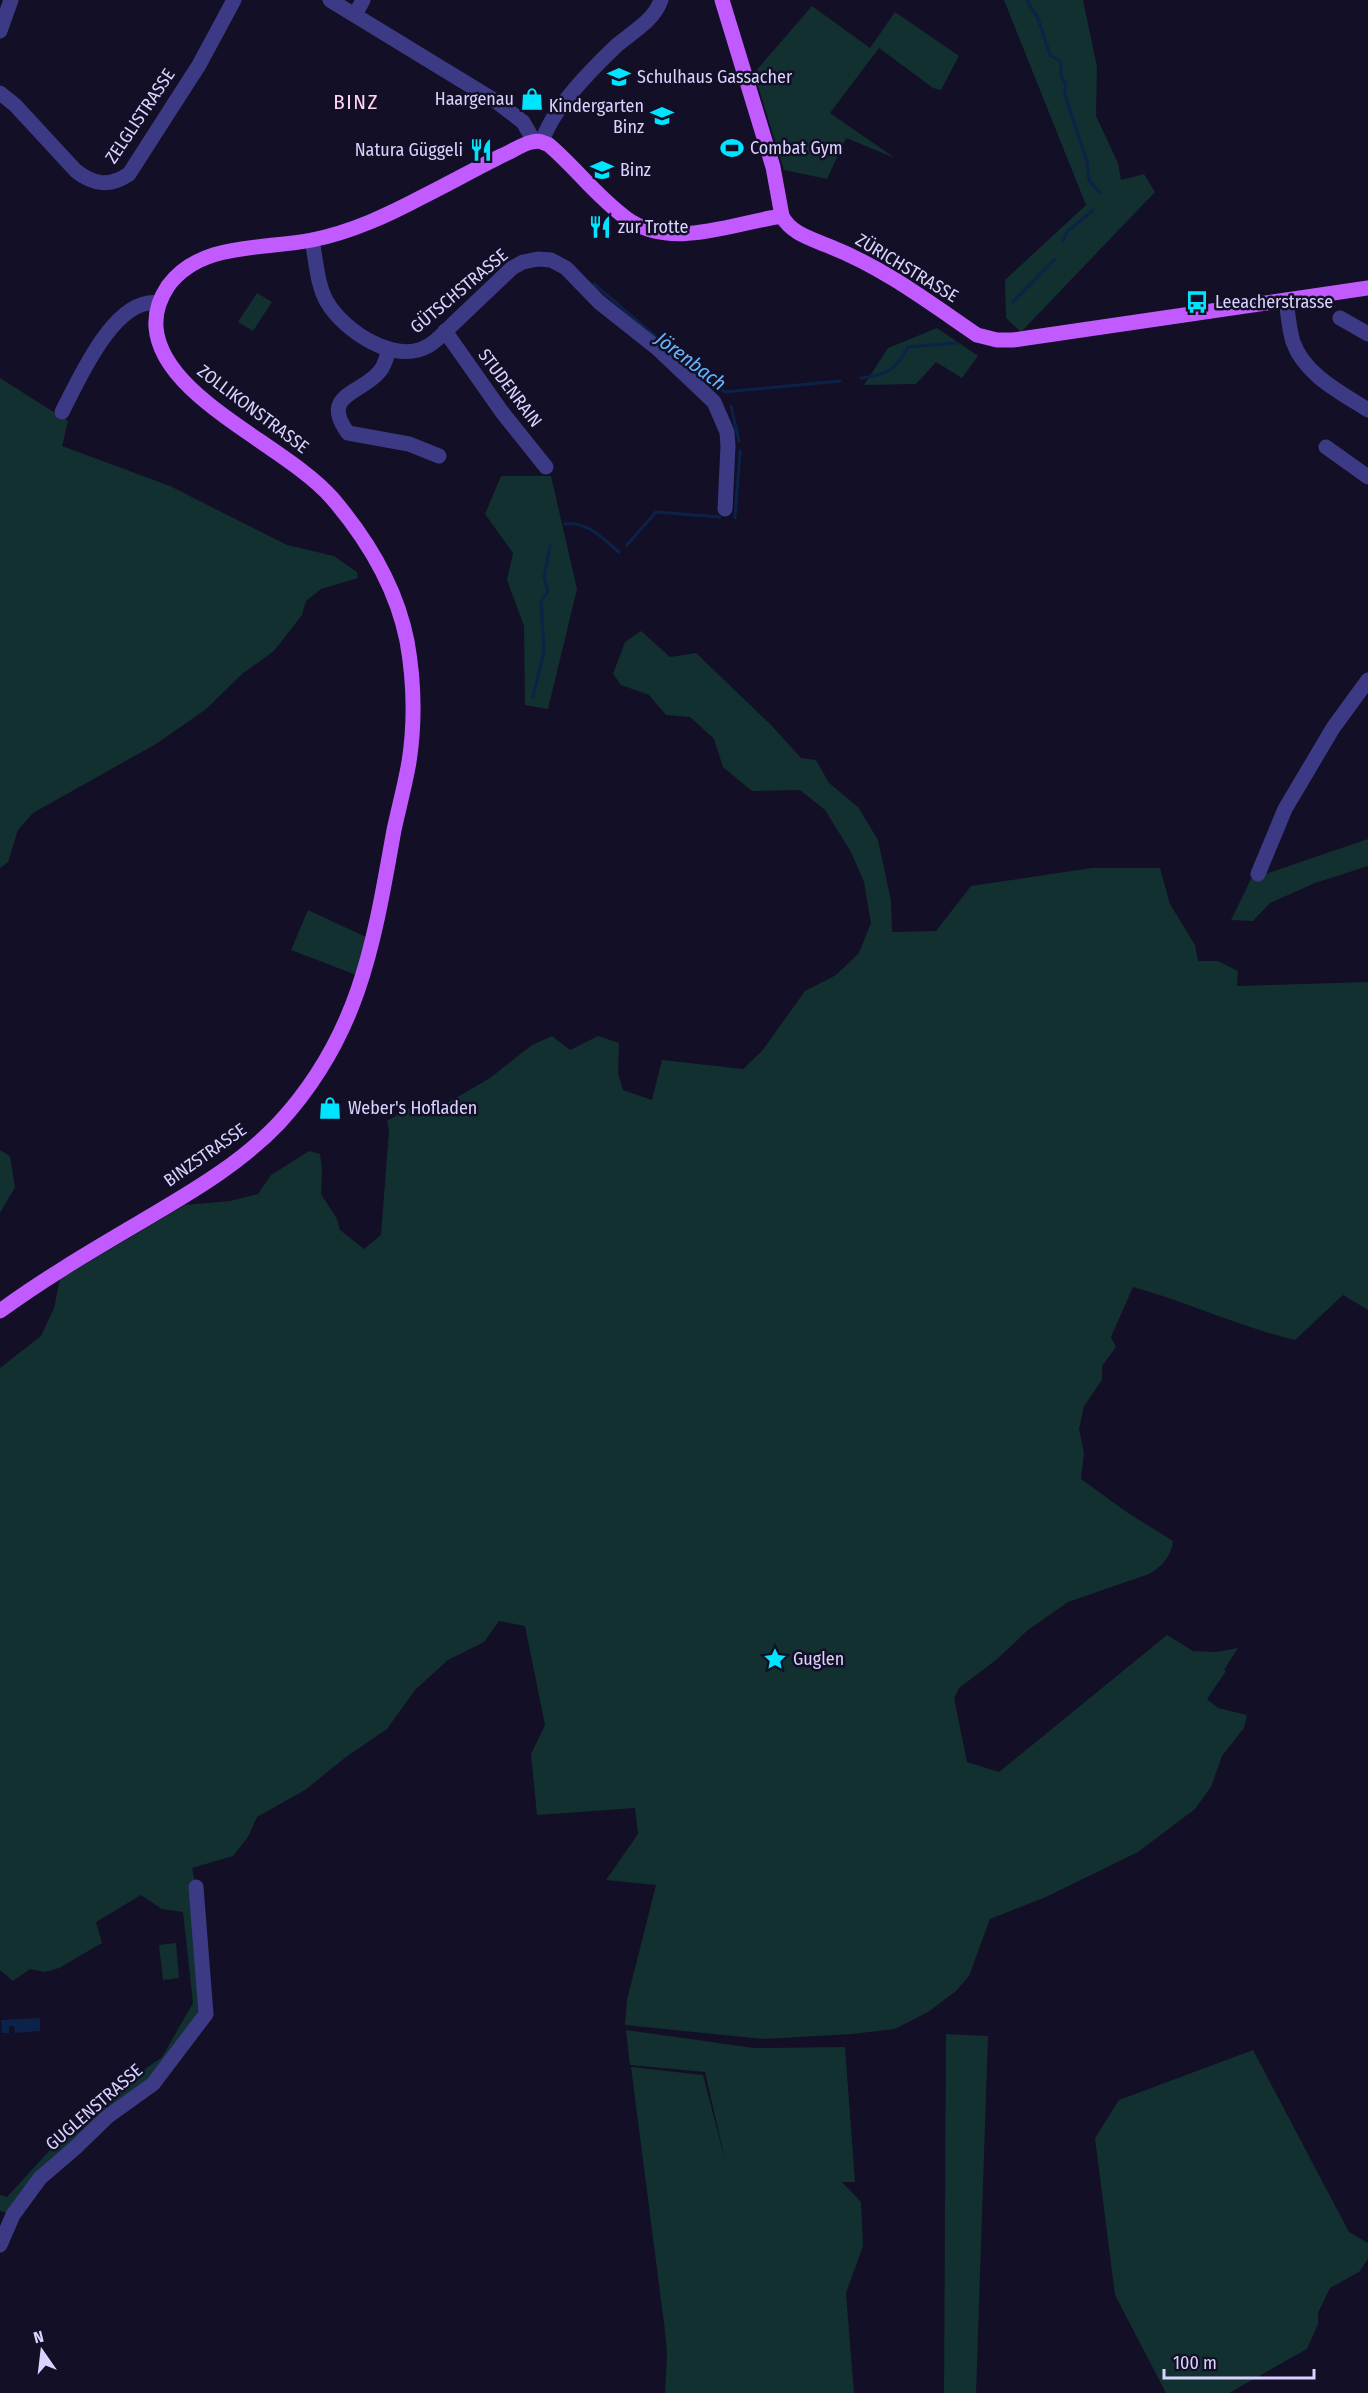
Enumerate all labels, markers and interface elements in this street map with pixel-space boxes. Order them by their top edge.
school or university icon: Schulhaus Gassacher [606,64,632,90]
street label: ZELGLISTRASSE [100,65,180,167]
place label: Schulhaus Gassacher [637,66,793,88]
shop icon: Haargenau [519,86,545,112]
place label: Haargenau [435,88,514,110]
district label: BINZ [333,89,379,115]
place label: Kindergarten Binz [549,95,644,138]
school or university icon: Kindergarten Binz [649,103,675,129]
sports icon: Combat Gym [719,135,745,161]
restaurant icon: Natura Güggeli [468,137,494,163]
place label: Combat Gym [750,137,843,159]
place label: Natura Güggeli [355,139,463,161]
school or university icon: Binz [589,157,615,183]
place label: Binz [620,159,651,181]
restaurant icon: zur Trotte [587,214,613,240]
place label: zur Trotte [618,216,688,238]
street label: ZÜRICHSTRASSE [852,229,962,307]
street label: GÜTSCHSTRASSE [406,244,512,338]
bus stop icon: Leeacherstrasse [1184,289,1210,315]
place label: Leeacherstrasse [1215,291,1333,313]
water label: Jörenbach [650,326,731,395]
street label: STUDENRAIN [473,345,547,431]
street label: ZOLLIKONSTRASSE [193,360,313,458]
shop icon: Weber's Hofladen [317,1095,343,1121]
place label: Weber's Hofladen [348,1097,477,1119]
street label: BINZSTRASSE [159,1118,251,1192]
place icon: Guglen [762,1646,788,1672]
place label: Guglen [793,1648,844,1670]
street label: GUGLENSTRASSE [41,2059,147,2155]
north arrow [12,2321,72,2381]
text: N [32,2327,45,2347]
scale bar [1164,2342,1314,2380]
text: 100 m [1173,2352,1217,2374]

